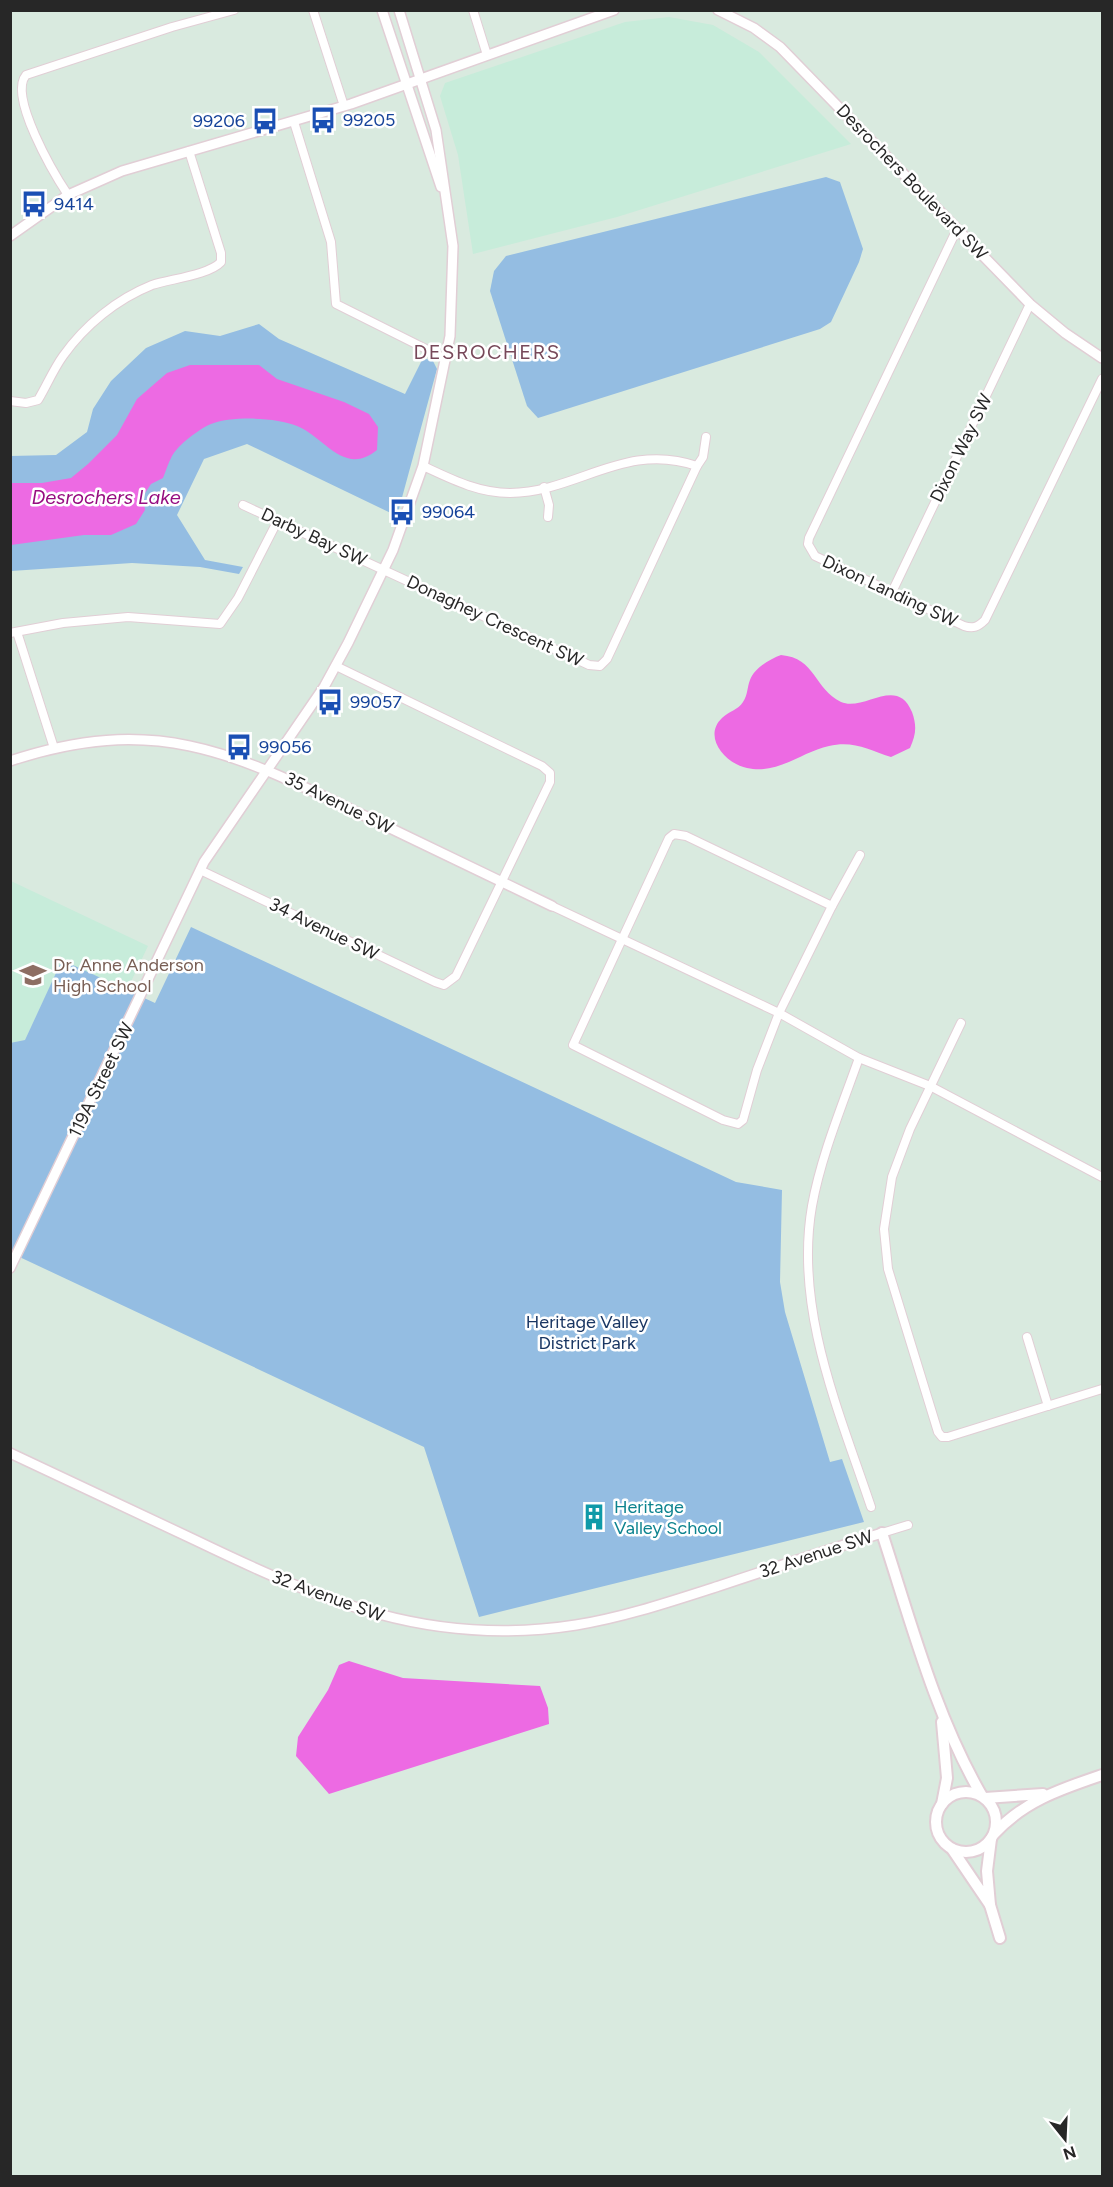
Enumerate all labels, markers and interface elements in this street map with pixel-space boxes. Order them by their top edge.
street label: Desrochers Boulevard SW [832,99,993,265]
bus stop icon: 99205 [308,105,338,135]
bus stop icon: 99206 [250,106,280,136]
place label: 99205 [343,109,395,131]
place label: 99206 [193,110,245,132]
bus stop icon: 9414 [19,189,49,219]
place label: 9414 [54,193,94,215]
district label: DESROCHERS [414,340,561,364]
street label: Dixon Way SW [925,390,997,506]
water label: Desrochers Lake [31,485,181,509]
bus stop icon: 99064 [387,497,417,527]
place label: 99064 [422,501,475,523]
street label: Darby Bay SW [258,503,371,571]
street label: Dixon Landing SW [819,550,962,632]
street label: Donaghey Crescent SW [403,570,588,672]
bus stop icon: 99057 [315,687,345,717]
place label: 99057 [350,691,402,713]
bus stop icon: 99056 [224,732,254,762]
place label: 99056 [259,736,311,758]
street label: 35 Avenue SW [281,767,398,839]
street label: 34 Avenue SW [266,893,383,965]
place label: Dr. Anne Anderson High School [53,954,204,997]
school or university icon: Dr. Anne Anderson High School [18,960,48,990]
street label: 119A Street SW [64,1018,139,1141]
park label: Heritage Valley District Park [526,1311,649,1354]
place label: Heritage Valley School [614,1496,722,1539]
building icon: Heritage Valley School [579,1502,609,1532]
street label: 32 Avenue SW [757,1525,876,1583]
street label: 32 Avenue SW [269,1565,388,1627]
north arrow [1035,2109,1095,2169]
text: N [1061,2142,1078,2164]

